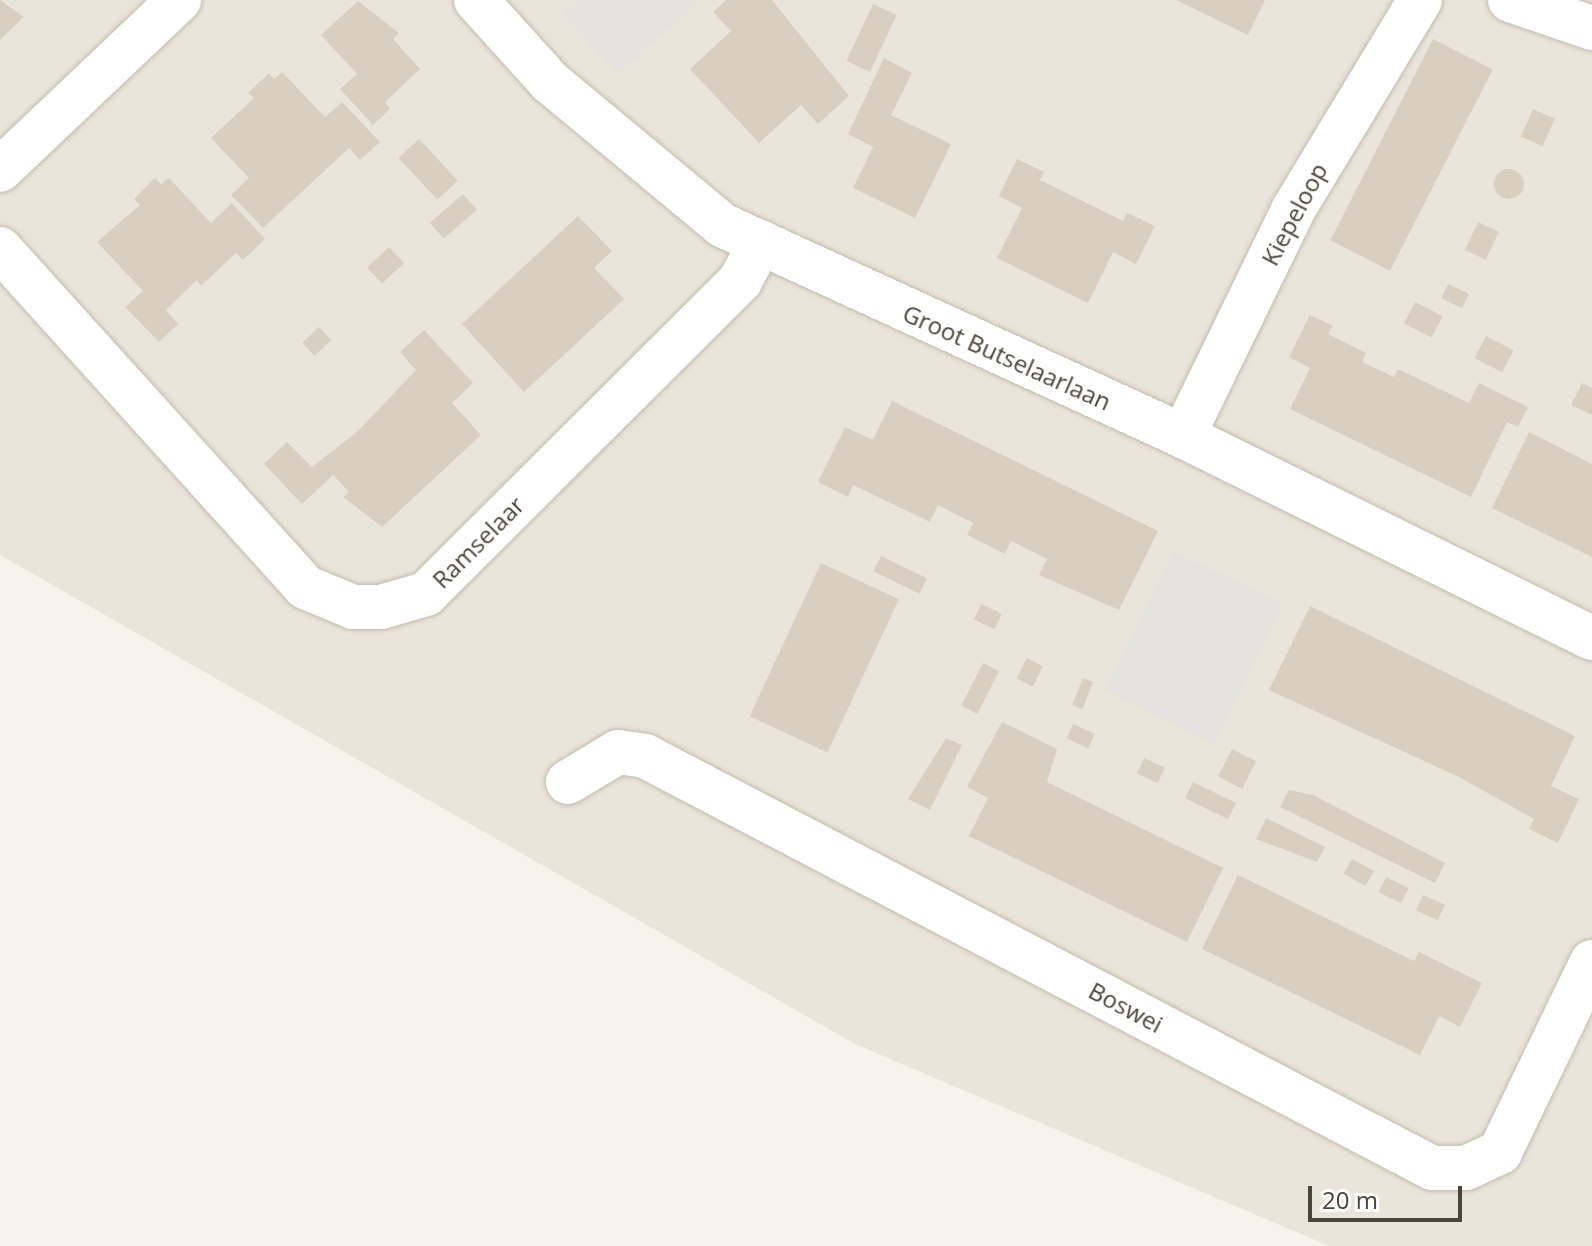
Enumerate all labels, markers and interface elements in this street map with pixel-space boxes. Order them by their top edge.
street label: Kiepeloop [1255,158,1333,270]
street label: Groot Butselaarlaan [899,298,1115,416]
street label: Ramselaar [426,490,530,594]
street label: Boswei [1084,976,1168,1038]
scale bar [1312,1170,1466,1220]
text: 20 m [1322,1183,1378,1216]

